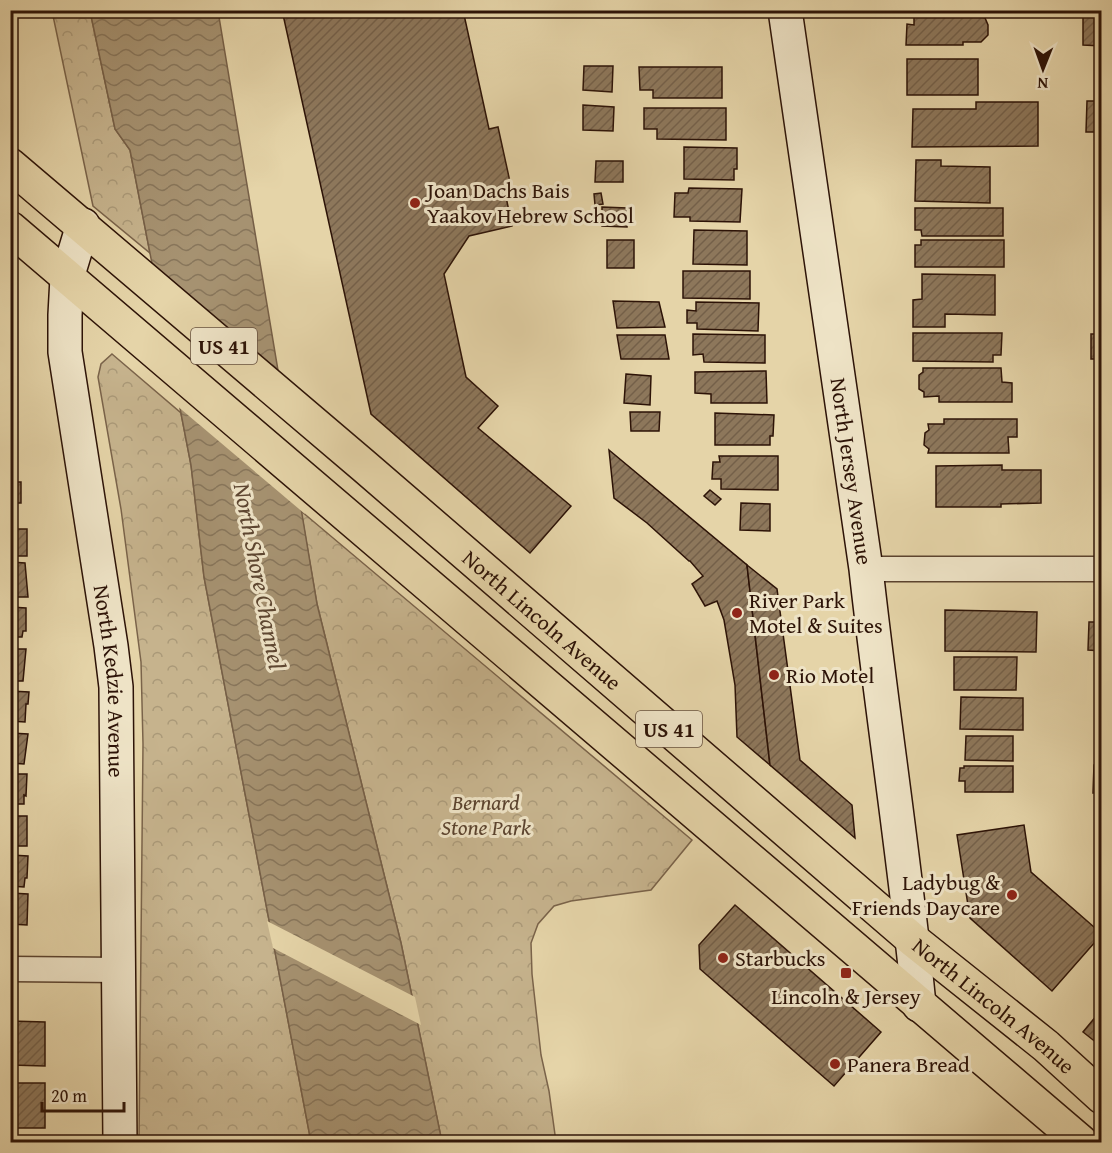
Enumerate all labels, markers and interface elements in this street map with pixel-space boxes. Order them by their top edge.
north arrow [1013,39,1073,99]
text: N [1037,72,1048,96]
place label: Joan Dachs Bais Yaakov Hebrew School [424,174,634,231]
marker: Joan Dachs Bais Yaakov Hebrew School [408,196,422,210]
road number: US 41 [191,328,257,364]
street label: North Jersey Avenue [822,376,881,567]
water label: North Shore Channel [225,479,295,672]
street label: North Lincoln Avenue [456,542,629,698]
street label: North Kedzie Avenue [86,583,133,778]
place label: River Park Motel & Suites [749,584,883,641]
marker: River Park Motel & Suites [730,606,744,620]
place label: Rio Motel [786,659,874,691]
marker: Rio Motel [767,668,781,682]
road number: US 41 [636,711,702,747]
park label: Bernard Stone Park [441,786,532,843]
place label: Ladybug & Friends Daycare [852,866,1000,923]
marker: Ladybug & Friends Daycare [1005,888,1019,902]
street label: North Lincoln Avenue [906,930,1082,1081]
place label: Starbucks [735,942,826,974]
marker: Starbucks [716,951,730,965]
marker: Lincoln & Jersey [839,966,853,980]
place label: Lincoln & Jersey [771,980,921,1012]
place label: Panera Bread [847,1048,970,1080]
marker: Panera Bread [828,1057,842,1071]
scale bar [42,1075,124,1113]
text: 20 m [51,1082,87,1109]

